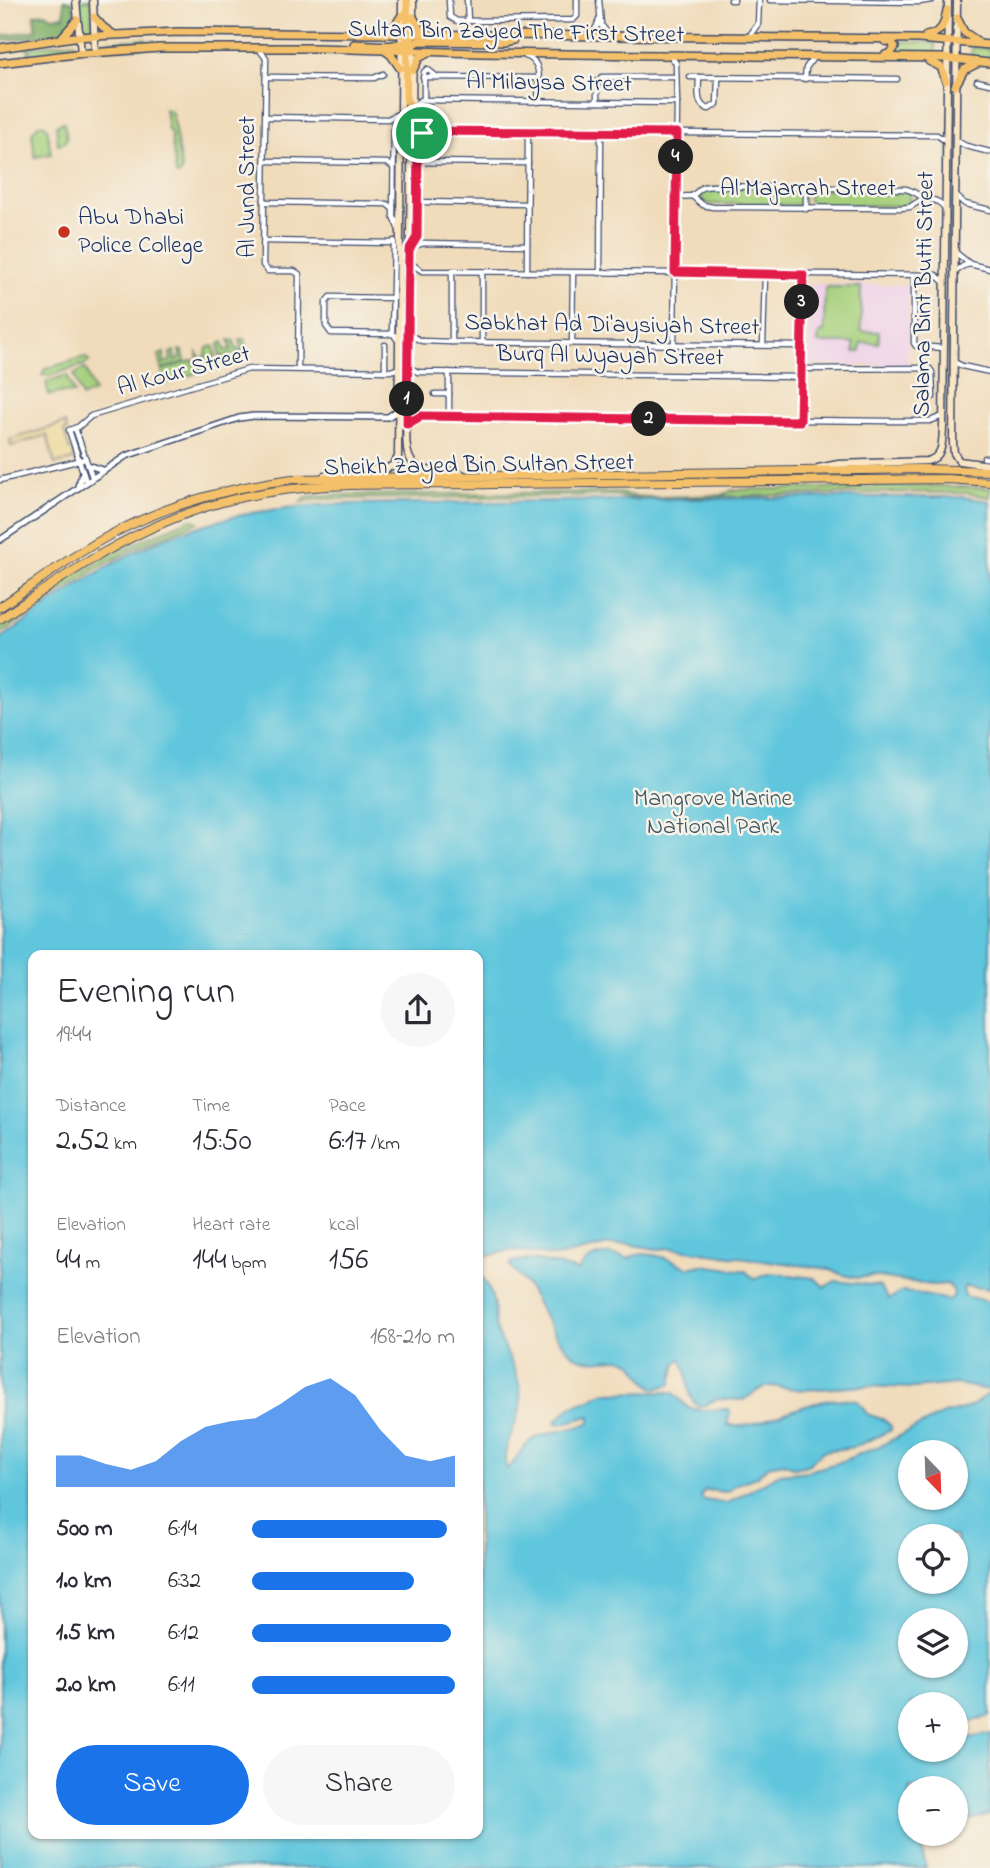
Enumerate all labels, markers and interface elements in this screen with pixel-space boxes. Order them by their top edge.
street label: Sultan Bin Zayed The First Street [347,13,684,54]
street label: Al Milaysa Street [466,65,632,104]
pin [392,103,452,163]
icon: arrive [403,114,441,152]
street label: Al Jund Street [231,116,266,258]
pin: 4 [658,140,694,174]
text: 4 [672,143,679,170]
street label: Salama Bint Butti Street [905,171,945,417]
street label: Al Majarrah Street [720,172,896,207]
place label: Abu Dhabi Police College [78,201,204,264]
marker: Abu Dhabi Police College [56,224,72,240]
pin: 3 [784,284,820,320]
text: 3 [798,288,805,315]
street label: Sabkhat Ad Di'aysiyah Street [464,306,760,347]
street label: Al Kour Street [114,337,254,407]
street label: Burq Al Wyayah Street [495,338,724,377]
pin: 1 [390,382,424,416]
text: 1 [403,385,410,412]
pin: 2 [632,402,666,436]
text: 2 [644,405,653,432]
street label: Sheikh Zayed Bin Sultan Street [323,446,635,487]
park label: Mangrove Marine National Park [634,782,793,845]
text: Evening run [56,965,235,1021]
button: share [381,973,455,1047]
text: 19:44 [56,1019,91,1052]
text: Distance [56,1093,126,1120]
text: Time [192,1093,230,1120]
text: Pace [329,1093,366,1120]
text: 2.52 [56,1120,109,1164]
text: 15:50 [192,1120,252,1164]
text: 6:17 [329,1120,366,1164]
text: km [109,1131,137,1158]
text: /km [366,1131,400,1158]
text: Elevation [56,1212,126,1239]
text: Heart rate [192,1212,270,1239]
text: kcal [329,1212,359,1239]
text: 44 [56,1239,81,1283]
text: 144 [192,1239,227,1283]
text: 156 [329,1239,369,1283]
text: m [81,1250,100,1277]
text: bpm [227,1250,266,1277]
text: Elevation [56,1321,141,1354]
text: 168–210 m [370,1321,455,1354]
north arrow [898,1440,968,1510]
map controls [898,1440,968,1846]
text: 500 m [56,1513,113,1546]
text: 6:14 [168,1513,197,1546]
button: locate [898,1524,968,1594]
text: 1.0 km [56,1565,112,1598]
text: 6:32 [168,1565,201,1598]
button: layers [898,1608,968,1678]
text: 1.5 km [56,1617,115,1650]
text: 6:12 [168,1617,199,1650]
text: 2.0 km [56,1669,116,1702]
text: 6:11 [168,1669,195,1702]
button: + [898,1692,968,1762]
button: Save [56,1745,249,1825]
button: Share [263,1745,455,1825]
button: − [898,1776,968,1846]

